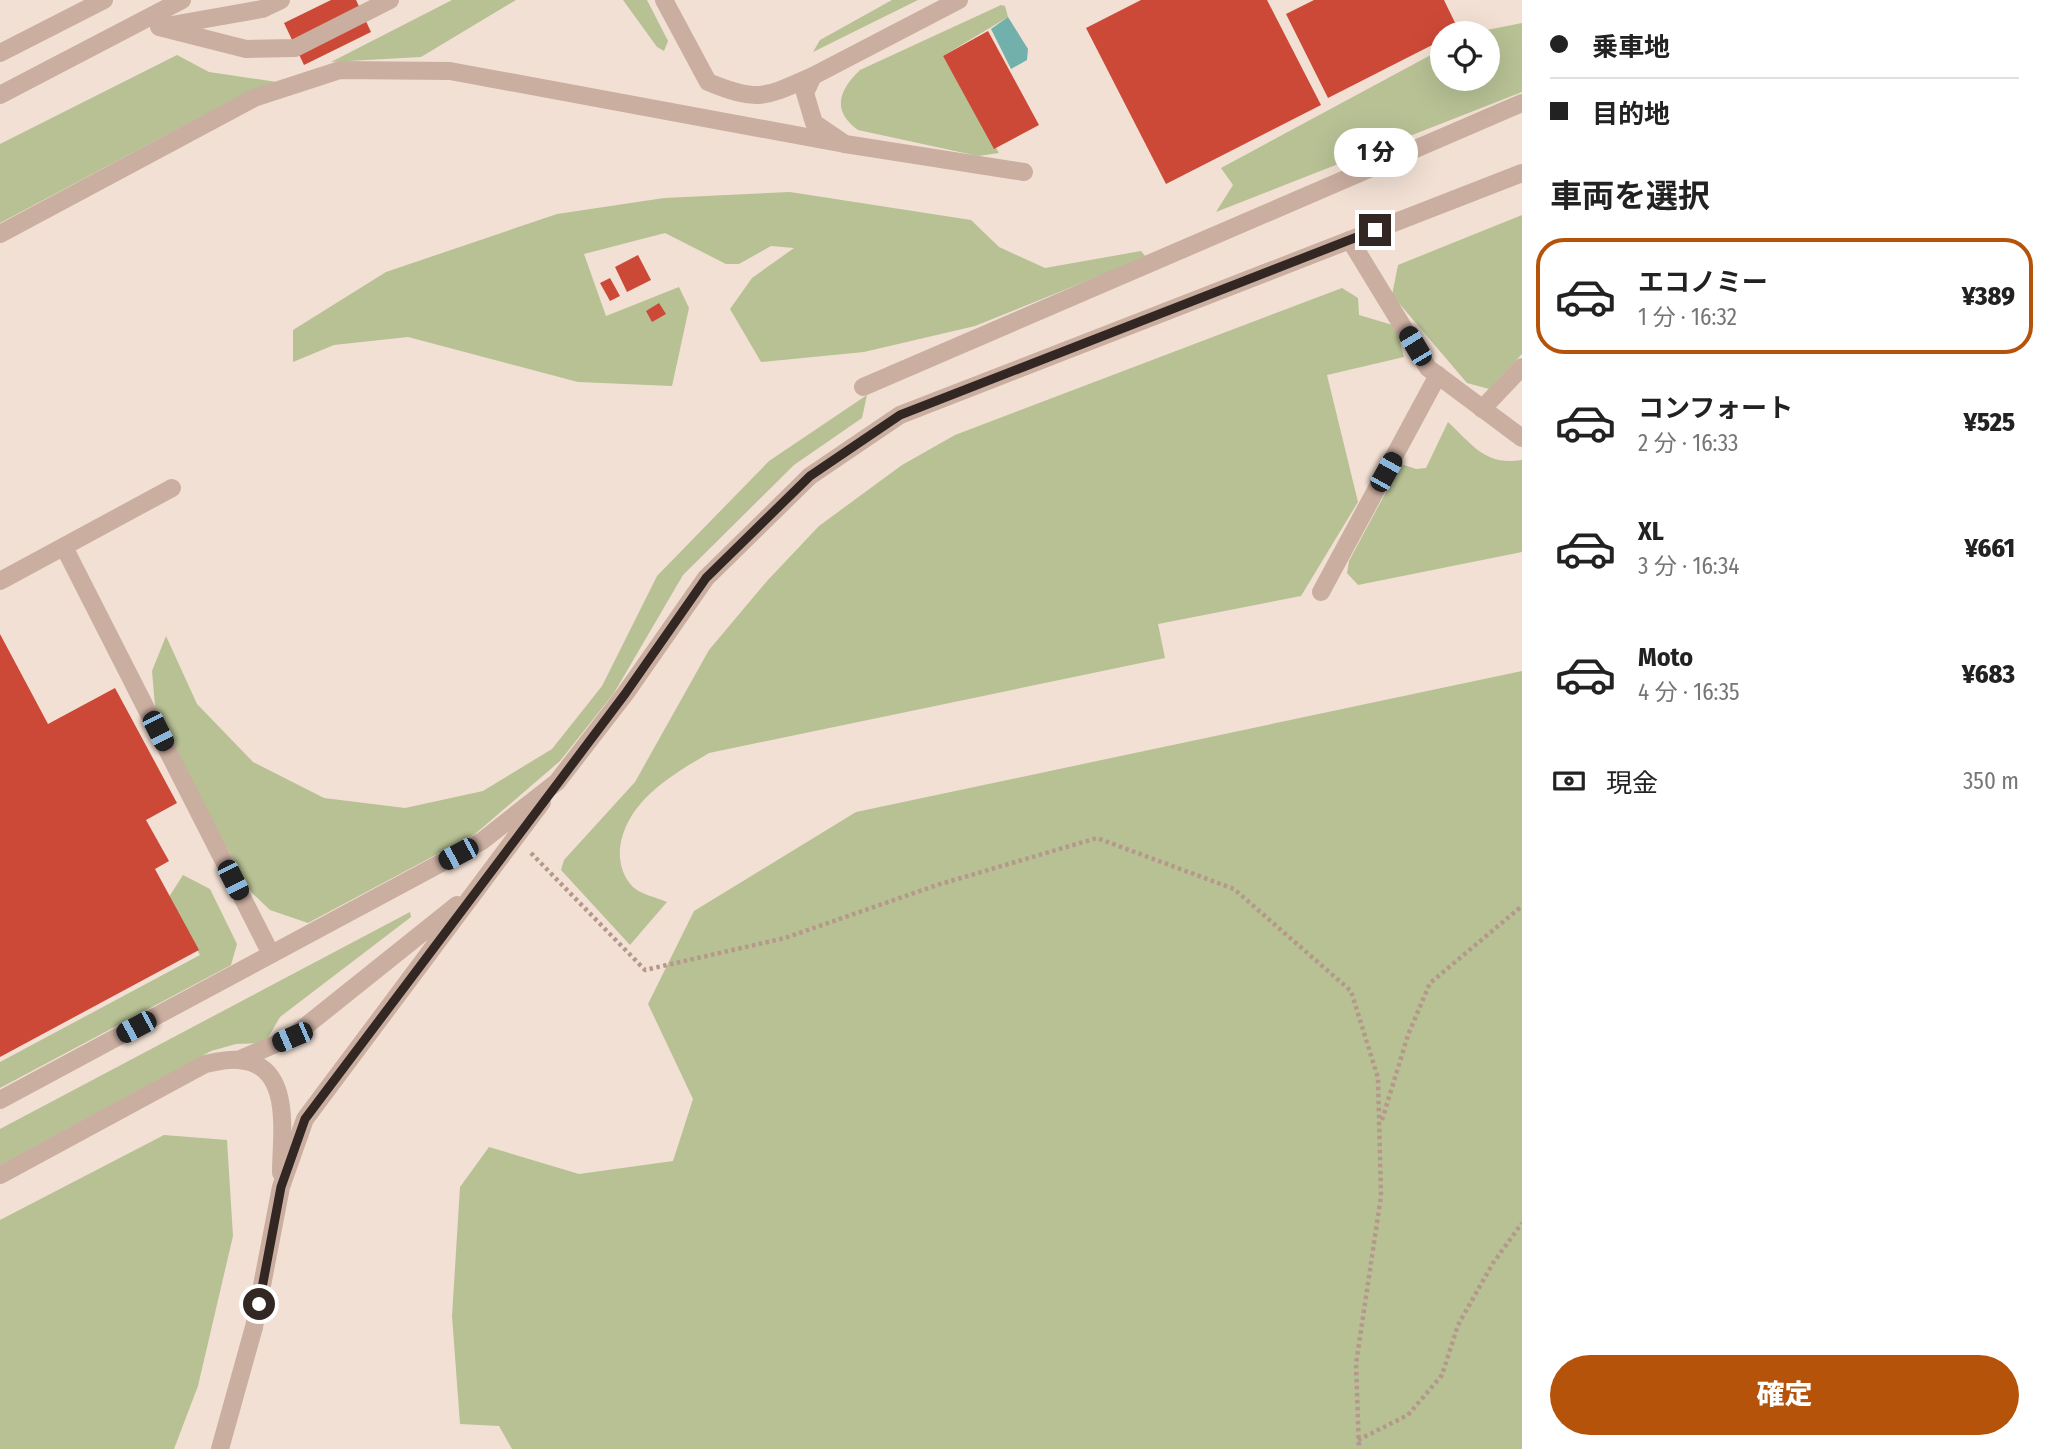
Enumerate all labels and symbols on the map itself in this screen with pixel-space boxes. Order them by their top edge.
callout: 1 分 [1333,128,1417,177]
route end [1359,214,1391,246]
car [1396,323,1435,369]
car [1367,449,1406,495]
car [140,708,177,754]
car [435,835,482,873]
car [215,857,252,903]
car [113,1008,160,1046]
car [269,1019,316,1055]
route start [243,1288,275,1320]

